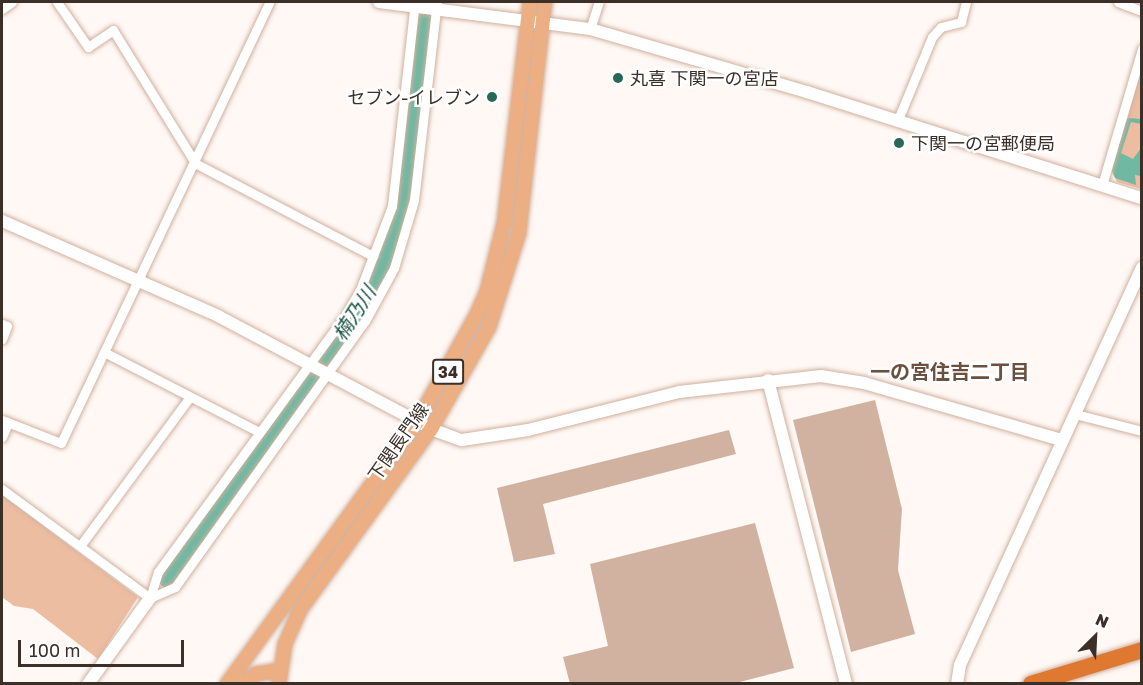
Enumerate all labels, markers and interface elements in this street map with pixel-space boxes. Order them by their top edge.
place label: 丸喜 下関一の宮店 [630,67,778,89]
marker: 丸喜 下関一の宮店 [611,71,625,85]
place label: セブン-イレブン [347,86,480,108]
marker: セブン-イレブン [485,90,499,104]
place label: 下関一の宮郵便局 [911,132,1055,154]
marker: 下関一の宮郵便局 [892,136,906,150]
water label: 楠乃川 [328,281,380,345]
road number: 34 [432,359,464,385]
district label: 一の宮住吉二丁目 [870,359,1030,383]
street label: 下関長門線 [363,399,433,485]
north arrow [1065,607,1125,667]
text: N [1093,609,1112,632]
scale bar [21,628,188,666]
text: 100 m [29,639,80,661]

